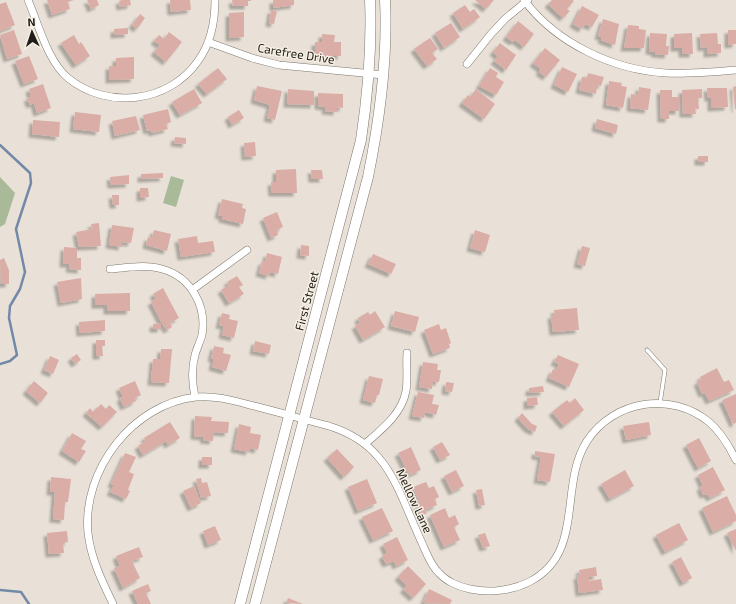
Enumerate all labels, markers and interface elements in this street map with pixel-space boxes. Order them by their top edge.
north arrow [12,12,52,52]
text: N [27,15,36,28]
street label: Carefree Drive [257,40,336,66]
street label: First Street [291,269,321,332]
street label: Mellow Lane [394,466,436,535]

